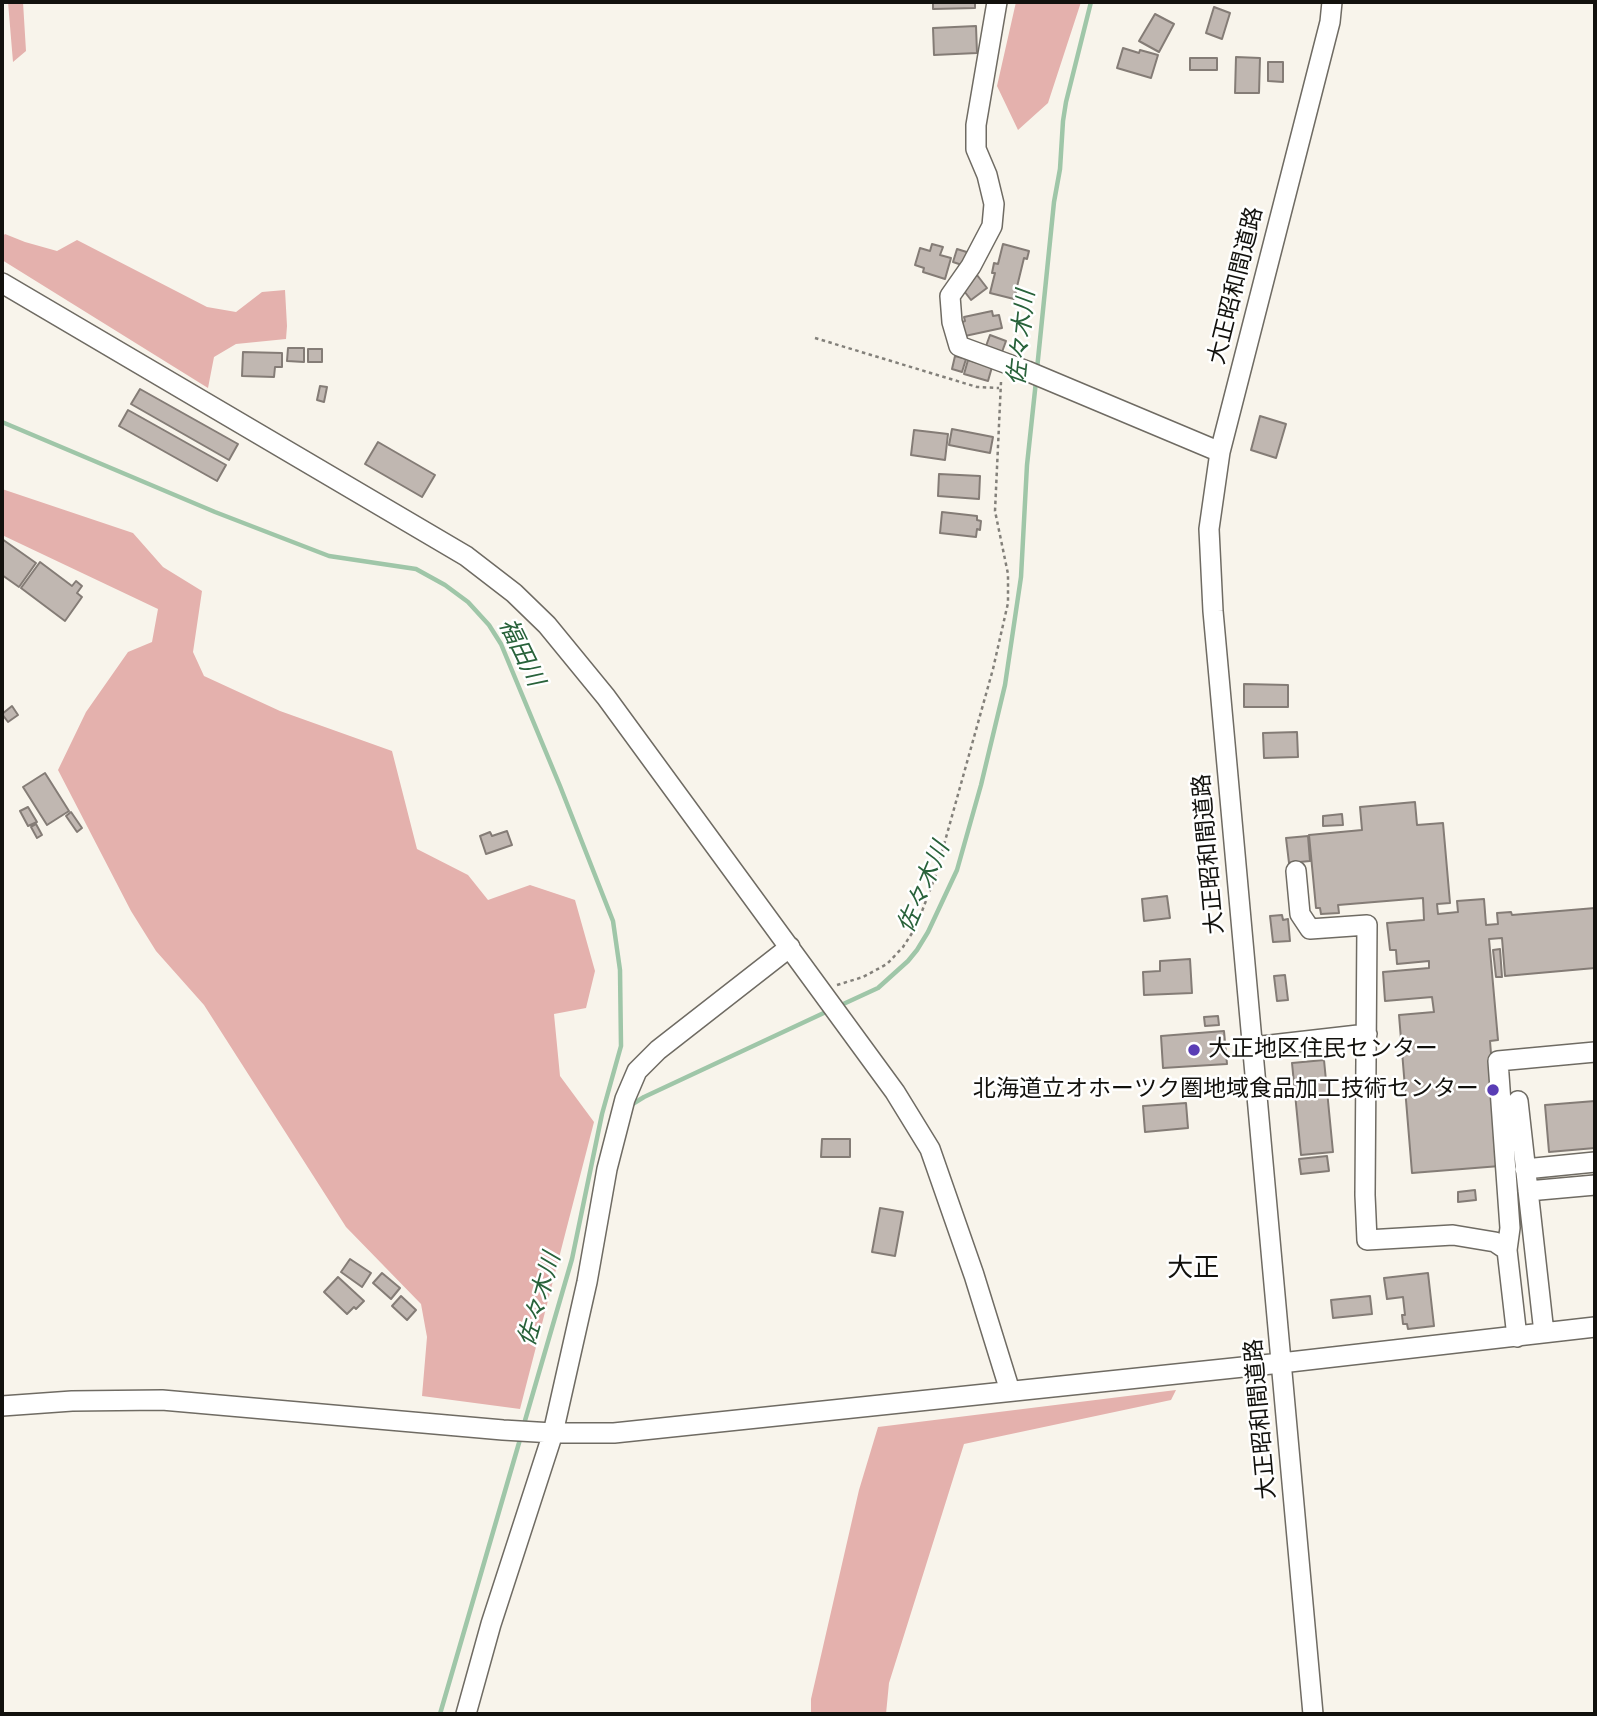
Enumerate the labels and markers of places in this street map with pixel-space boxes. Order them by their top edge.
place label: 大正地区住民センター [1208,1036,1438,1064]
marker: 大正地区住民センター [1186,1042,1202,1058]
place label: 北海道立オホーツク圏地域食品加工技術センター [973,1076,1479,1104]
marker: 北海道立オホーツク圏地域食品加工技術センター [1485,1082,1501,1098]

